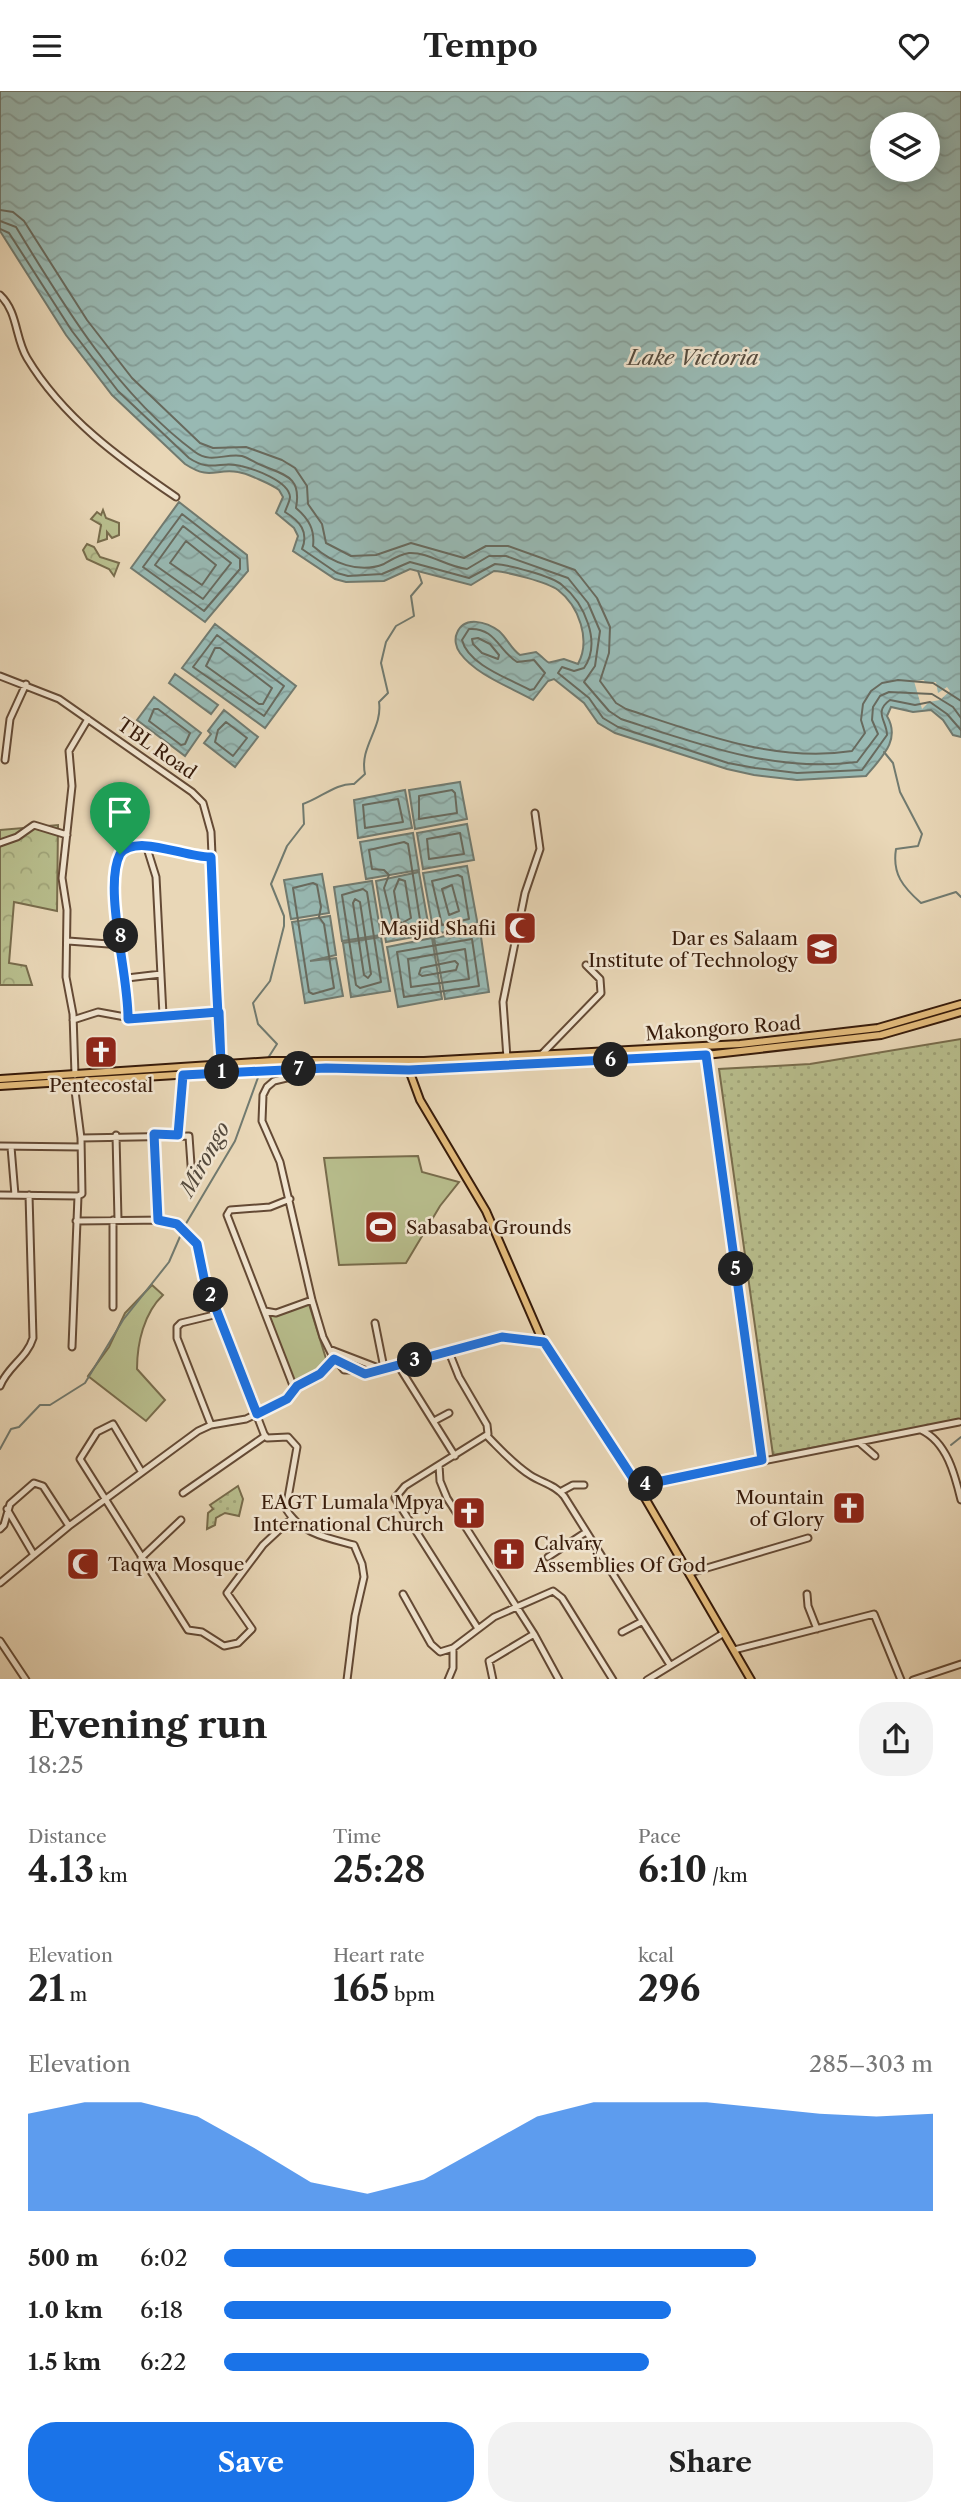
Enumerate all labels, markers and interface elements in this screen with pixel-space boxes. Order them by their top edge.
text: Tempo [423,26,538,65]
icon: menu [28,27,66,65]
icon: heart [895,27,933,65]
map controls [870,112,940,182]
button: layers [870,112,940,182]
water label: Lake Victoria [626,345,759,370]
street label: TBL Road [113,713,201,784]
pin [90,782,150,854]
icon: arrive [101,793,139,831]
mosque icon: Masjid Shafii [501,909,539,947]
place label: Masjid Shafii [380,917,496,940]
pin: 8 [104,919,138,953]
text: 8 [115,924,126,947]
place label: Dar es Salaam Institute of Technology [588,927,798,972]
school or university icon: Dar es Salaam Institute of Technology [803,930,841,968]
street label: Makongoro Road [644,1012,802,1045]
church icon: Pentecostal [82,1033,120,1071]
pin: 6 [594,1042,628,1077]
text: 6 [605,1048,616,1071]
pin: 7 [282,1051,316,1087]
pin: 1 [204,1055,240,1089]
text: 7 [294,1057,303,1080]
text: 1 [217,1060,226,1083]
place label: Pentecostal [49,1074,153,1097]
water label: Mirongo [173,1117,235,1203]
sports icon: Sabasaba Grounds [362,1208,400,1246]
place label: Sabasaba Grounds [406,1216,572,1239]
pin: 5 [718,1251,754,1287]
text: 5 [730,1257,741,1280]
pin: 2 [194,1277,228,1313]
text: 2 [205,1283,216,1306]
pin: 3 [398,1343,432,1377]
text: 3 [409,1348,420,1371]
pin: 4 [628,1467,664,1501]
text: 4 [640,1472,651,1495]
place label: Mountain of Glory [736,1486,824,1531]
church icon: Mountain of Glory [830,1489,868,1527]
place label: EAGT Lumala Mpya International Church [253,1491,444,1536]
church icon: EAGT Lumala Mpya International Church [450,1494,488,1532]
place label: Calvary Assemblies Of God [533,1532,706,1577]
church icon: Calvary Assemblies Of God [490,1535,528,1573]
mosque icon: Taqwa Mosque [64,1545,102,1583]
place label: Taqwa Mosque [108,1553,244,1576]
text: Evening run [28,1701,268,1748]
button: share [859,1702,933,1776]
text: 18:25 [28,1751,83,1779]
text: Distance [28,1825,107,1848]
text: Time [333,1825,381,1848]
text: Pace [638,1825,681,1848]
text: 4.13 [28,1848,94,1891]
text: 25:28 [333,1848,426,1891]
text: 6:10 [638,1848,707,1891]
text: km [94,1864,128,1887]
text: /km [707,1864,748,1887]
text: Elevation [28,1944,113,1967]
text: Heart rate [333,1944,425,1967]
text: kcal [638,1944,674,1967]
text: 21 [28,1967,64,2010]
text: 165 [333,1967,389,2010]
text: 296 [638,1967,700,2010]
text: m [64,1983,87,2006]
text: bpm [389,1983,435,2006]
text: Elevation [28,2050,131,2078]
text: 285–303 m [809,2050,933,2078]
text: 500 m [28,2244,99,2272]
text: 6:02 [140,2244,188,2272]
text: 1.0 km [28,2296,103,2324]
text: 6:18 [140,2296,183,2324]
text: 1.5 km [28,2348,101,2376]
text: 6:22 [140,2348,186,2376]
button: Save [28,2422,474,2502]
button: Share [488,2422,933,2502]

